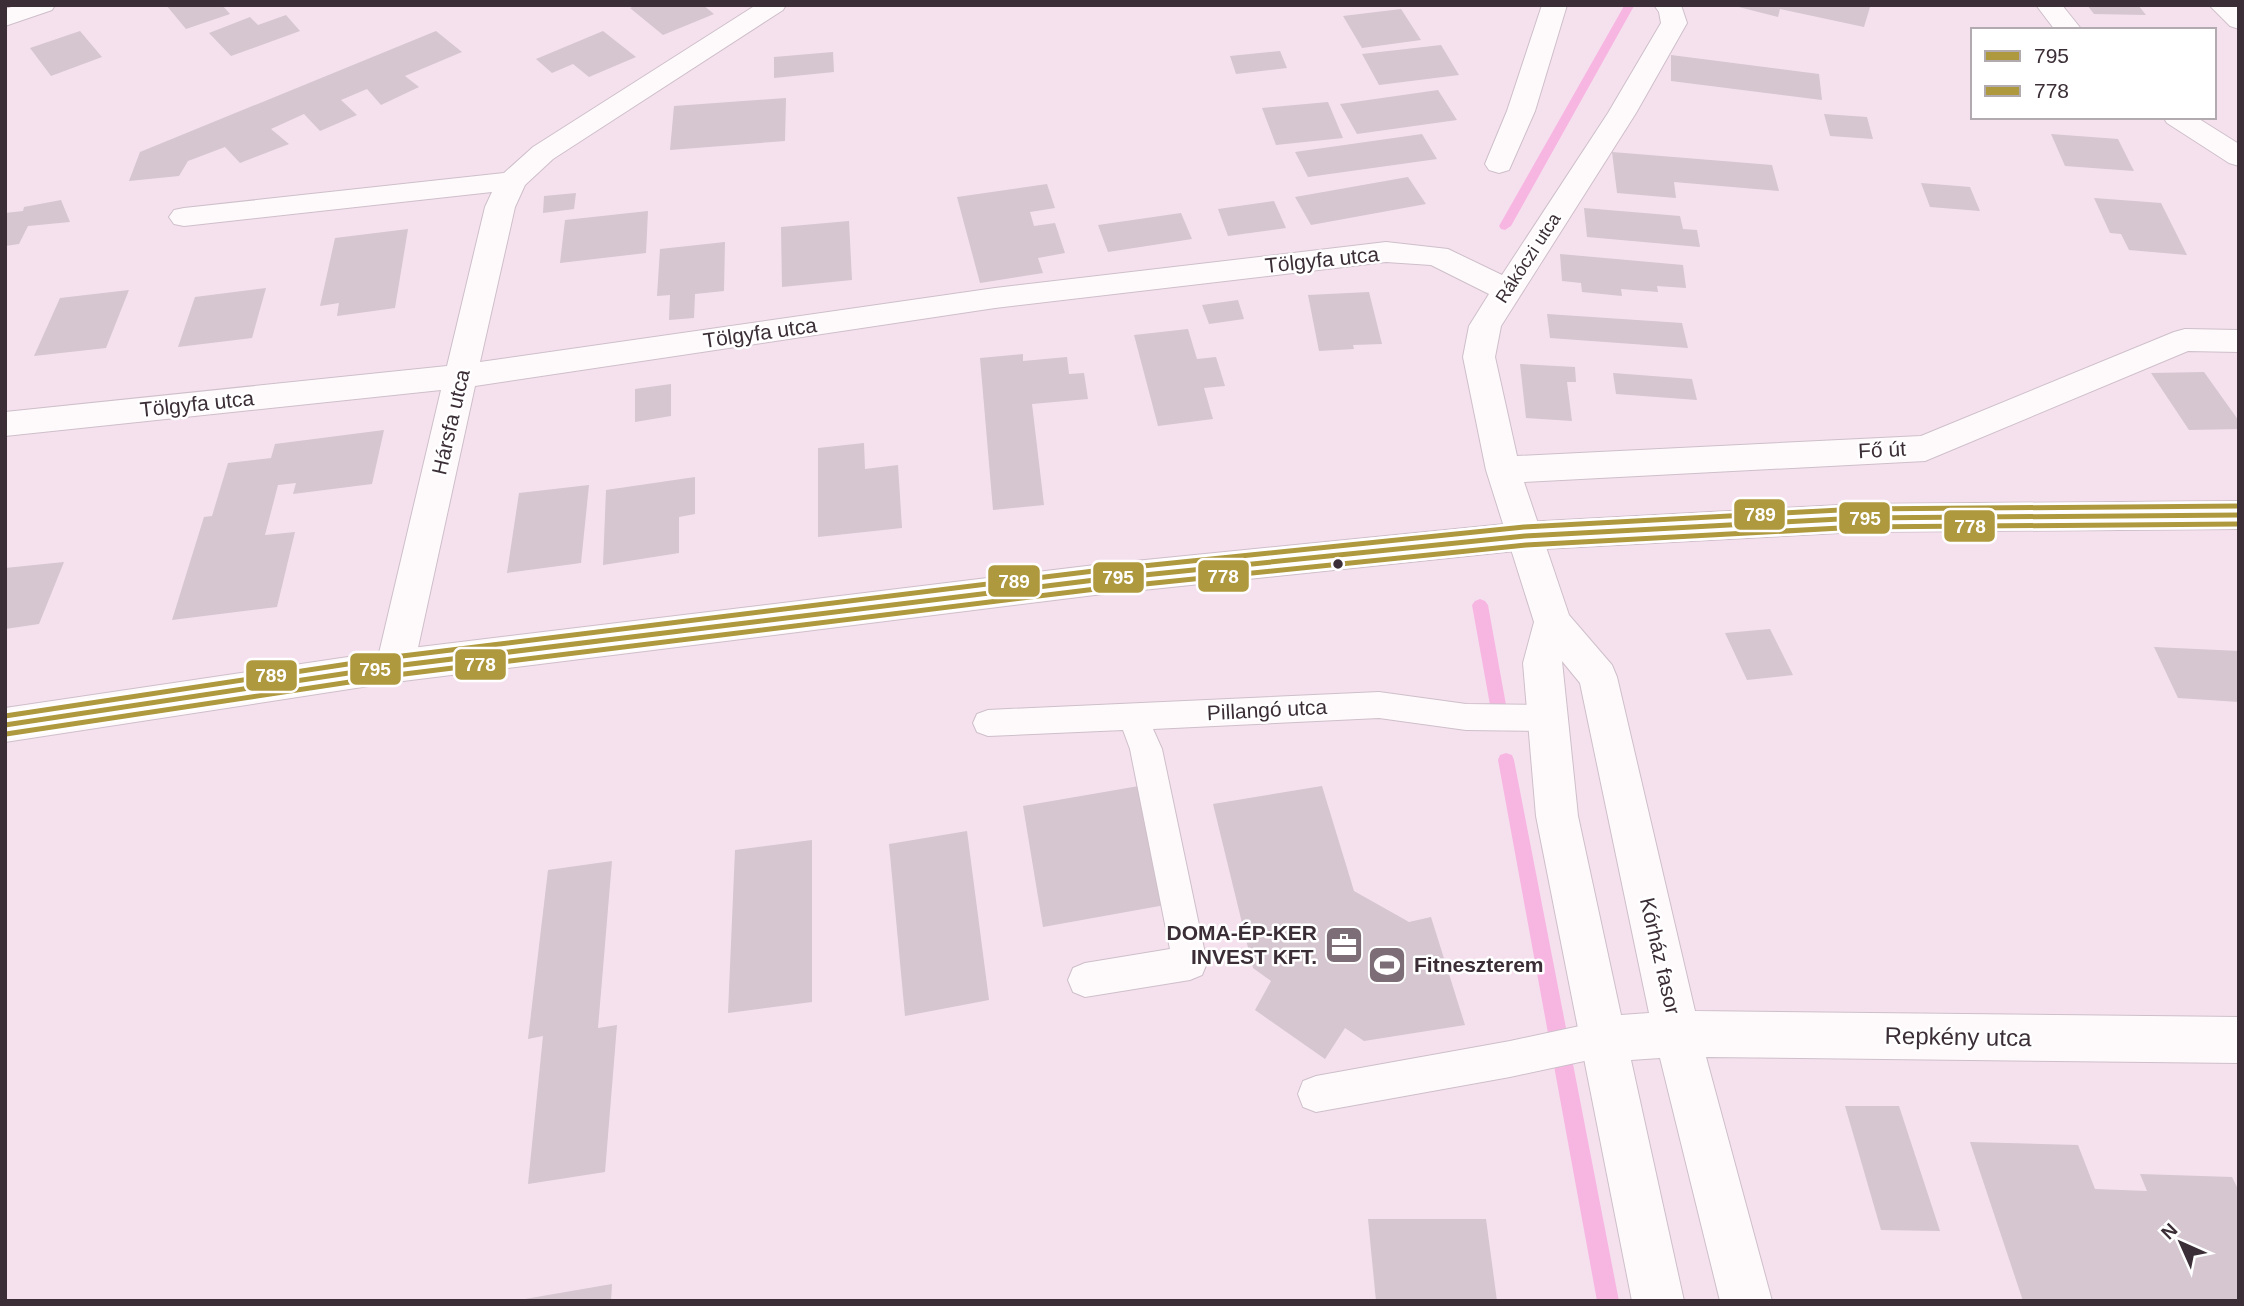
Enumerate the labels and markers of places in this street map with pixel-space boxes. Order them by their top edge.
unlabelled marker [1331,557,1345,571]
place label: DOMA-ÉP-KER INVEST KFT. [1167,921,1317,968]
office icon: DOMA-ÉP-KER INVEST KFT. [1323,924,1365,966]
sports icon: Fitneszterem [1366,944,1408,986]
place label: Fitneszterem [1414,953,1544,976]

